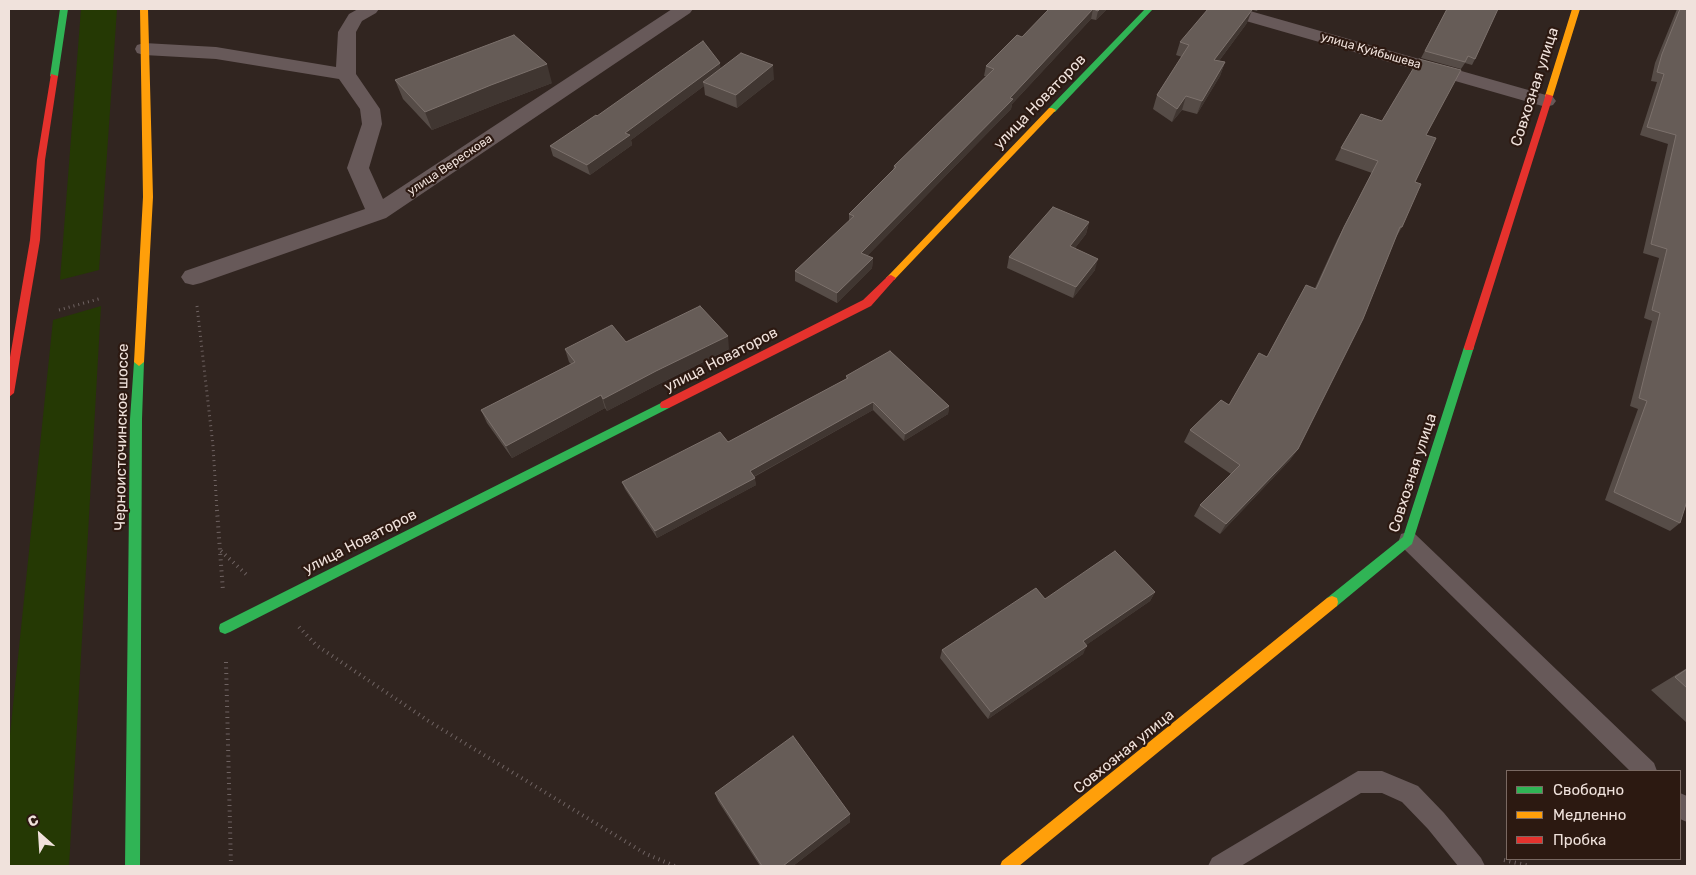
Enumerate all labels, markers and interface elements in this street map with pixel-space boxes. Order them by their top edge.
street label: Совхозная улица [1507,25,1563,149]
street label: улица Куйбышева [1319,30,1423,72]
street label: улица Новаторов [990,51,1090,153]
street label: улица Верескова [405,131,495,199]
street label: улица Новаторов [661,324,781,396]
street label: Черноисточинское шоссе [111,343,133,531]
street label: Совхозная улица [1385,411,1441,535]
street label: улица Новаторов [300,506,420,578]
street label: Совхозная улица [1070,706,1178,798]
legend [1506,770,1681,860]
text: Свободно [1553,781,1624,799]
text: Медленно [1553,806,1626,824]
north arrow [15,810,65,860]
text: С [25,811,41,831]
text: Пробка [1553,831,1606,849]

